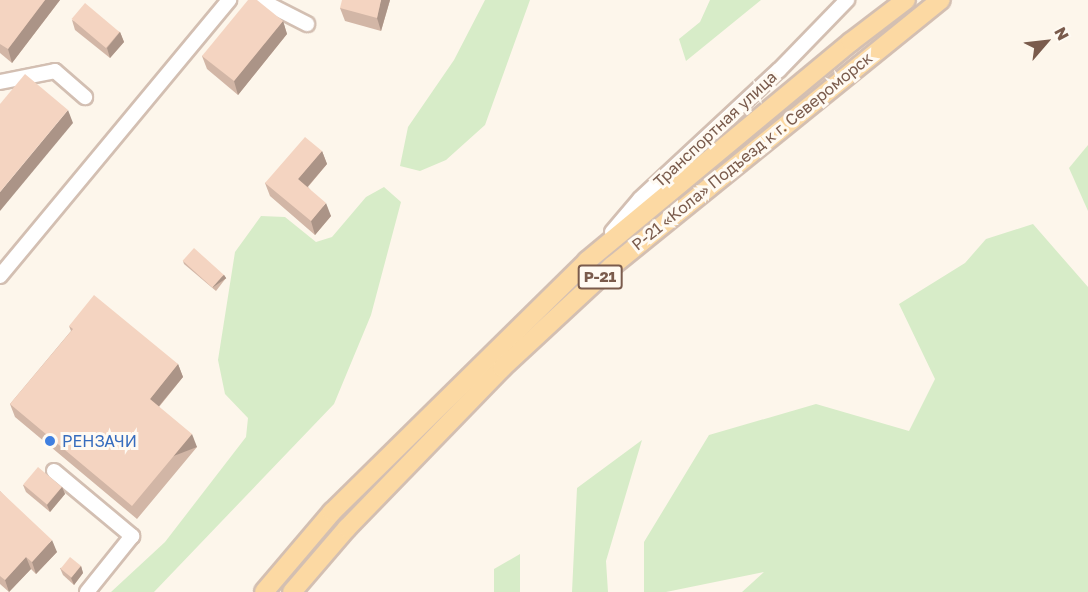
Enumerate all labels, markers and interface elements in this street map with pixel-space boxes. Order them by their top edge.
north arrow [1016,12,1076,72]
text: N [1050,23,1074,44]
street label: Р-21 «Кола» Подъезд к г. Североморск [628,48,876,254]
street label: Транспортная улица [649,67,781,191]
road number: Р-21 [578,265,622,289]
place label: РЕНЗАЧИ [62,431,137,451]
marker: РЕНЗАЧИ [43,434,57,448]

